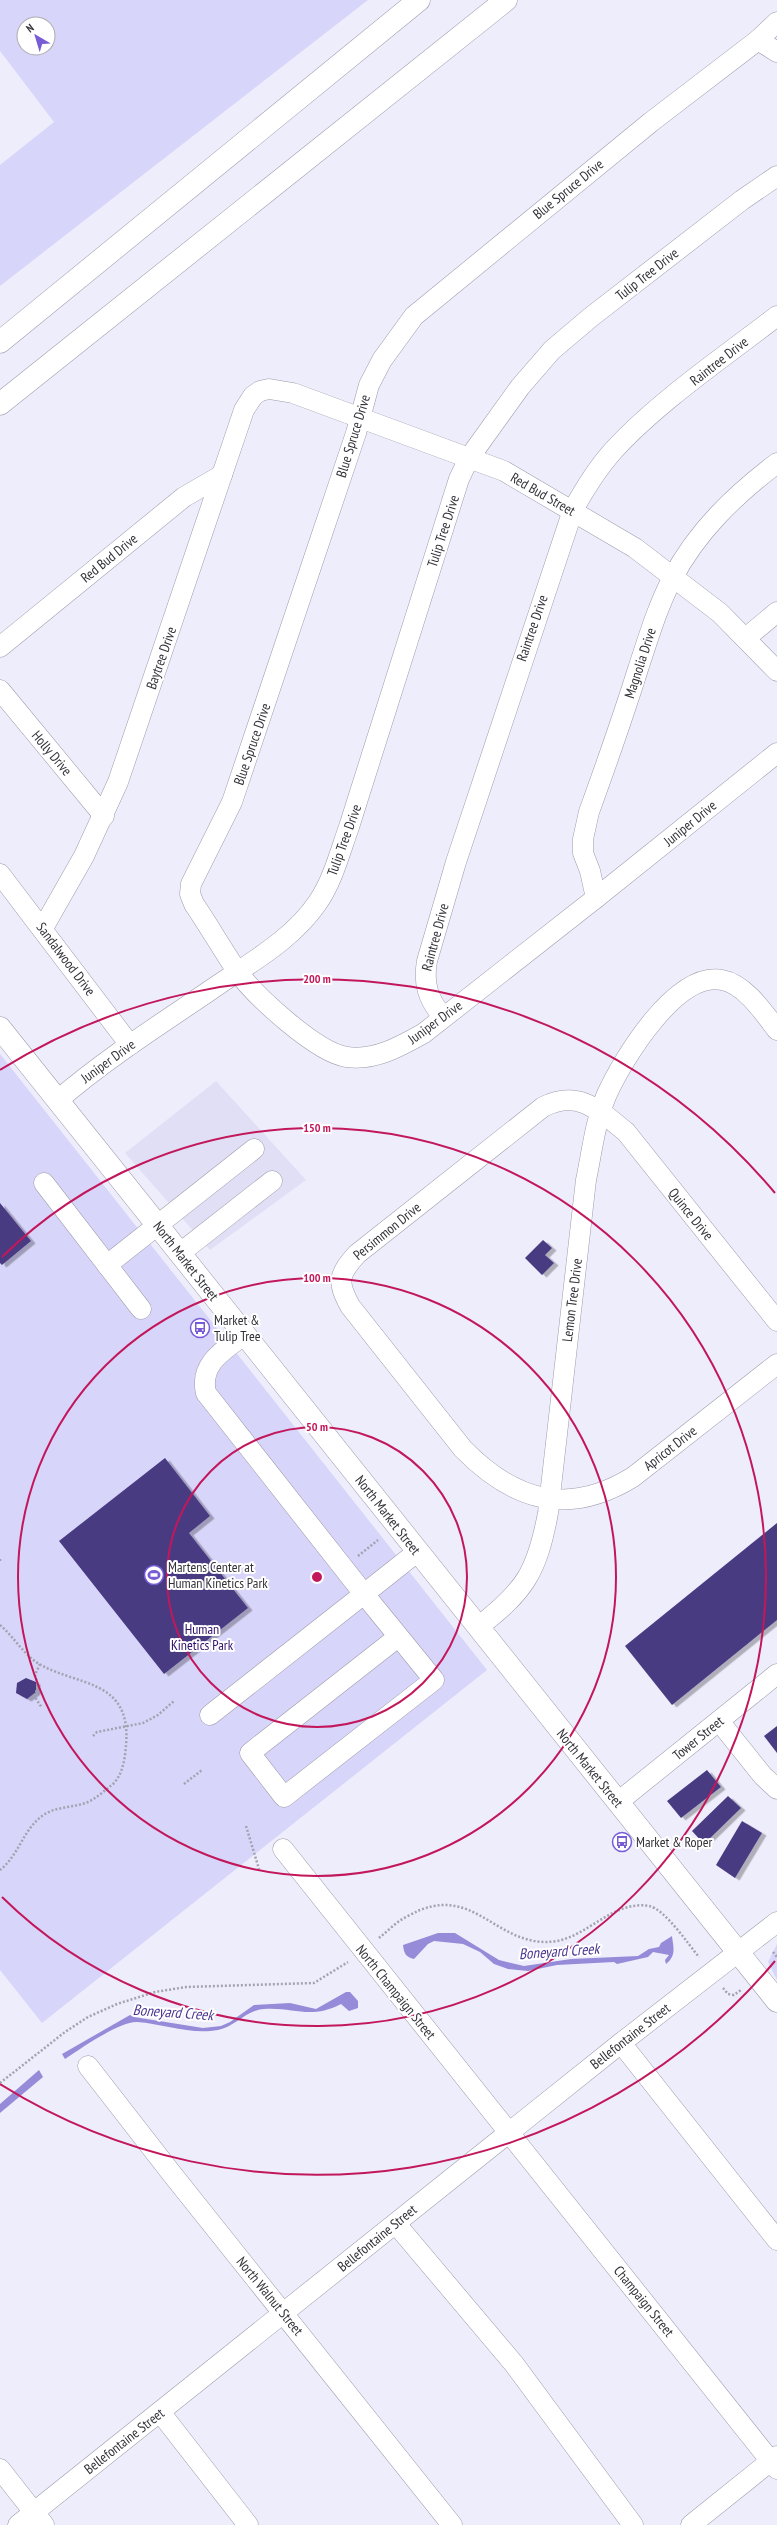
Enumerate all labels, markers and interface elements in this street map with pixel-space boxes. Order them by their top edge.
north arrow [16,16,56,56]
text: N [23,21,37,35]
street label: Blue Spruce Drive [529,155,607,223]
street label: Tulip Tree Drive [612,244,682,304]
street label: Raintree Drive [686,333,752,389]
street label: Blue Spruce Drive [332,392,374,480]
street label: Red Bud Street [507,468,579,520]
street label: Tulip Tree Drive [423,492,463,569]
street label: Red Bud Drive [77,529,141,586]
street label: Raintree Drive [512,592,552,664]
street label: Baytree Drive [142,624,180,692]
street label: Magnolia Drive [620,625,660,701]
street label: Blue Spruce Drive [230,700,275,787]
street label: Holly Drive [28,727,76,779]
street label: Juniper Drive [659,796,720,850]
street label: Tulip Tree Drive [323,802,365,878]
street label: Raintree Drive [417,901,453,973]
street label: Sandalwood Drive [33,919,100,999]
text: 200 m [303,971,331,986]
street label: Juniper Drive [404,996,466,1048]
street label: Juniper Drive [77,1035,139,1087]
text: 150 m [303,1120,331,1135]
street label: Quince Drive [665,1184,718,1244]
street label: Persimmon Drive [349,1198,425,1264]
street label: North Market Street [149,1218,223,1304]
street label: Lemon Tree Drive [558,1257,586,1343]
text: 100 m [303,1270,331,1285]
place label: Market & Tulip Tree [214,1311,261,1345]
bus stop icon: Market & Tulip Tree [189,1317,211,1339]
text: 50 m [306,1419,328,1434]
street label: Apricot Drive [640,1421,700,1474]
street label: North Market Street [351,1472,425,1558]
place label: Martens Center at Human Kinetics Park [168,1558,268,1592]
sports icon: Martens Center at Human Kinetics Park [143,1564,165,1586]
centre of rings [310,1570,324,1584]
park label: Human Kinetics Park [171,1620,234,1654]
street label: Tower Street [669,1712,727,1764]
street label: North Market Street [553,1725,627,1811]
bus stop icon: Market & Roper [611,1831,633,1853]
place label: Market & Roper [636,1833,712,1851]
water label: Boneyard Creek [518,1939,602,1963]
street label: North Champaign Street [352,1941,440,2043]
street label: Bellefontaine Street [586,1999,674,2073]
water label: Boneyard Creek [132,2000,216,2024]
street label: Bellefontaine Street [334,2200,420,2275]
street label: North Walnut Street [233,2253,307,2339]
street label: Champaign Street [610,2262,678,2340]
street label: Bellefontaine Street [80,2404,168,2478]

